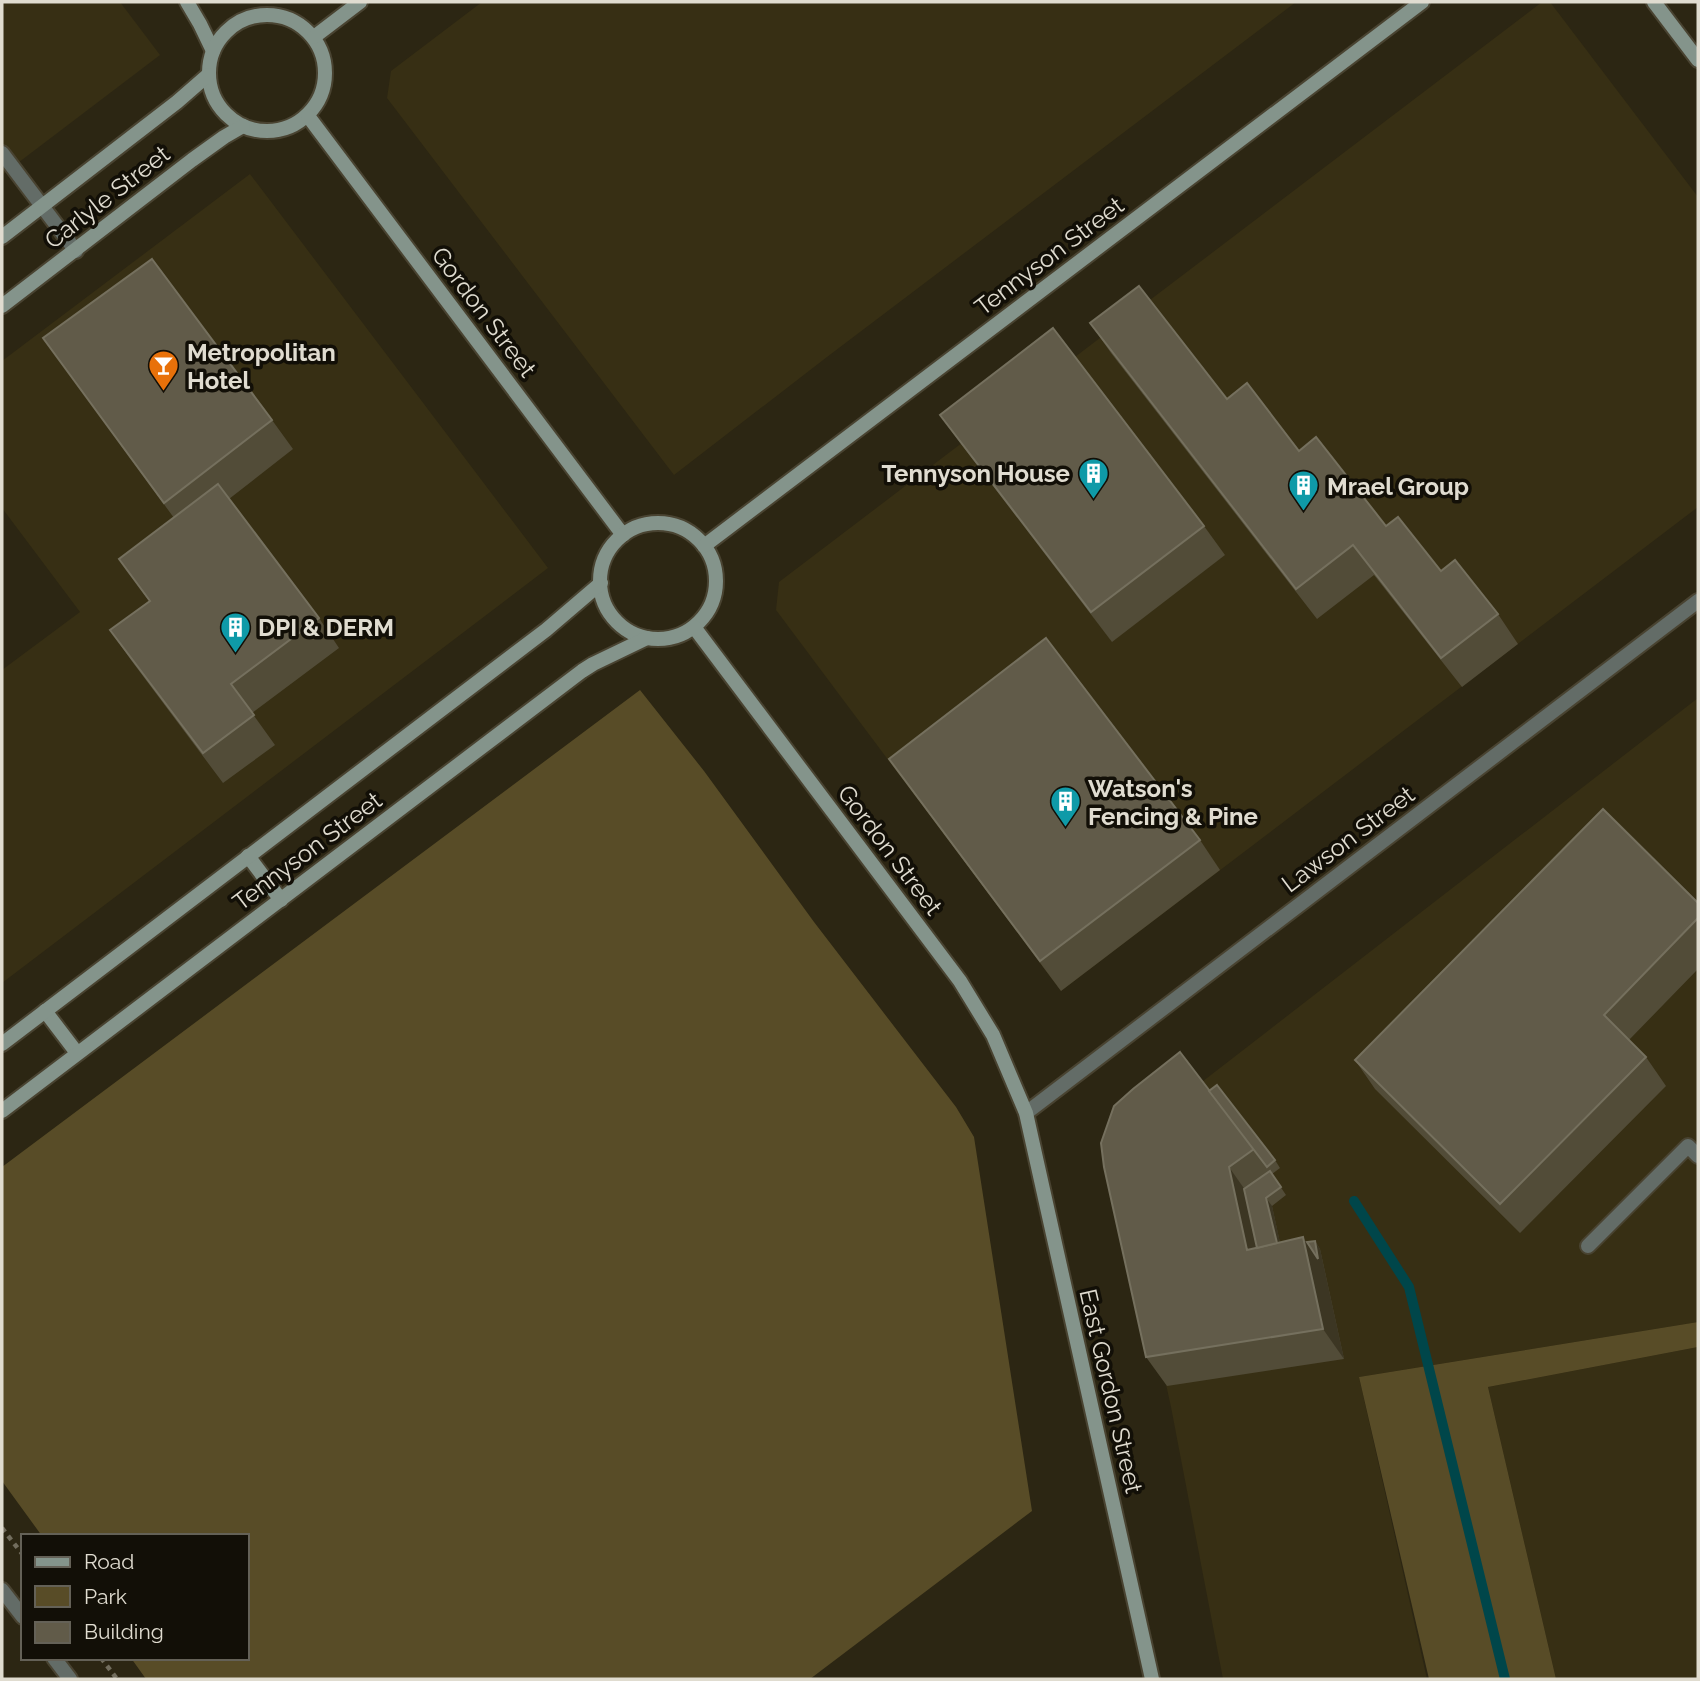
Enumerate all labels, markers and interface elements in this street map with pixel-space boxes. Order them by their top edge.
street label: Carlyle Street [39,139,175,255]
street label: Tennyson Street [969,191,1129,321]
street label: Gordon Street [426,241,542,383]
place label: Metropolitan Hotel [187,338,336,395]
bar icon: Metropolitan Hotel [147,349,181,393]
building icon: Tennyson House [1076,456,1110,500]
place label: Tennyson House [882,459,1070,488]
building icon: Mrael Group [1287,469,1321,513]
place label: Mrael Group [1327,472,1469,501]
building icon: DPI & DERM [218,610,252,654]
place label: DPI & DERM [258,613,394,642]
place label: Watson's Fencing & Pine [1088,774,1258,831]
street label: Gordon Street [832,779,948,921]
street label: Lawson Street [1276,780,1420,898]
building icon: Watson's Fencing & Pine [1048,785,1082,829]
street label: Tennyson Street [227,786,387,916]
street label: East Gordon Street [1073,1286,1149,1496]
legend [21,1534,248,1660]
text: Road [84,1549,134,1574]
text: Park [84,1584,127,1609]
text: Building [84,1619,164,1644]

